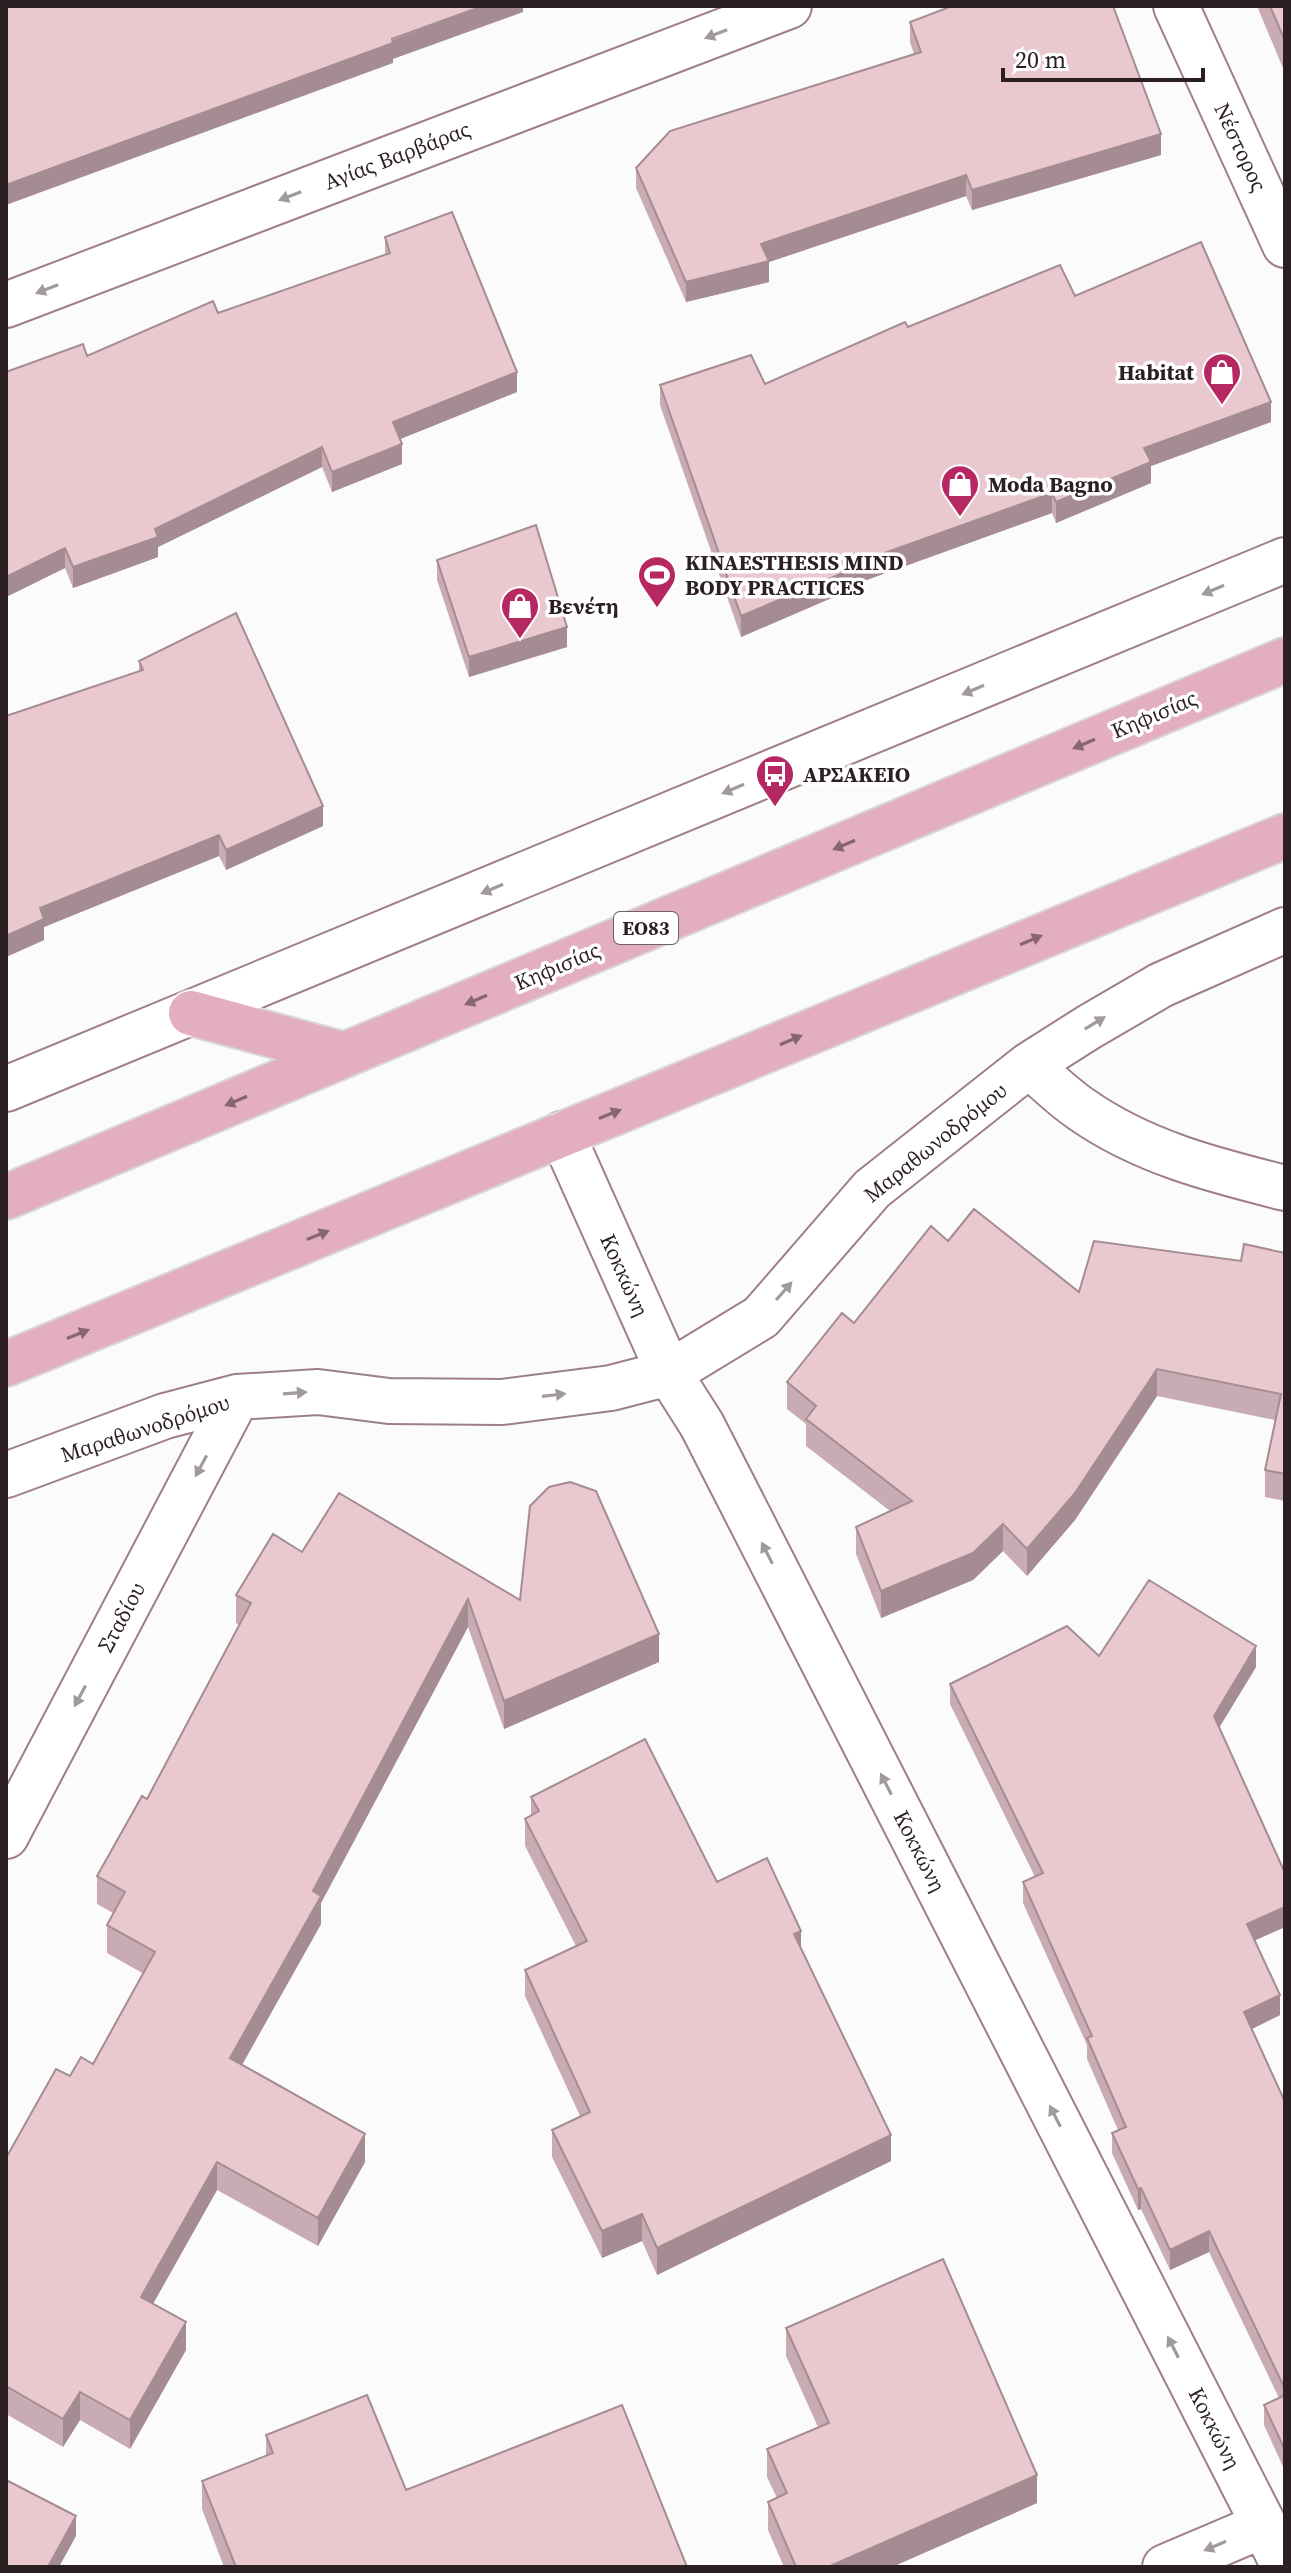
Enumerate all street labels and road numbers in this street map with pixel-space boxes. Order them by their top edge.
street label: Νέστορος [1207,98,1275,196]
street label: Αγίας Βαρβάρας [320,113,474,197]
street label: Κηφισίας [1106,683,1202,745]
road number: ΕΟ83 [614,912,678,944]
street label: Κηφισίας [509,935,605,997]
street label: Μαραθωνοδρόμου [857,1075,1013,1209]
street label: Κοκκώνη [593,1229,657,1321]
street label: Μαραθωνοδρόμου [57,1387,233,1469]
street label: Σταδίου [90,1577,152,1657]
street label: Κοκκώνη [887,1805,953,1897]
street label: Κοκκώνη [1182,2382,1248,2474]

